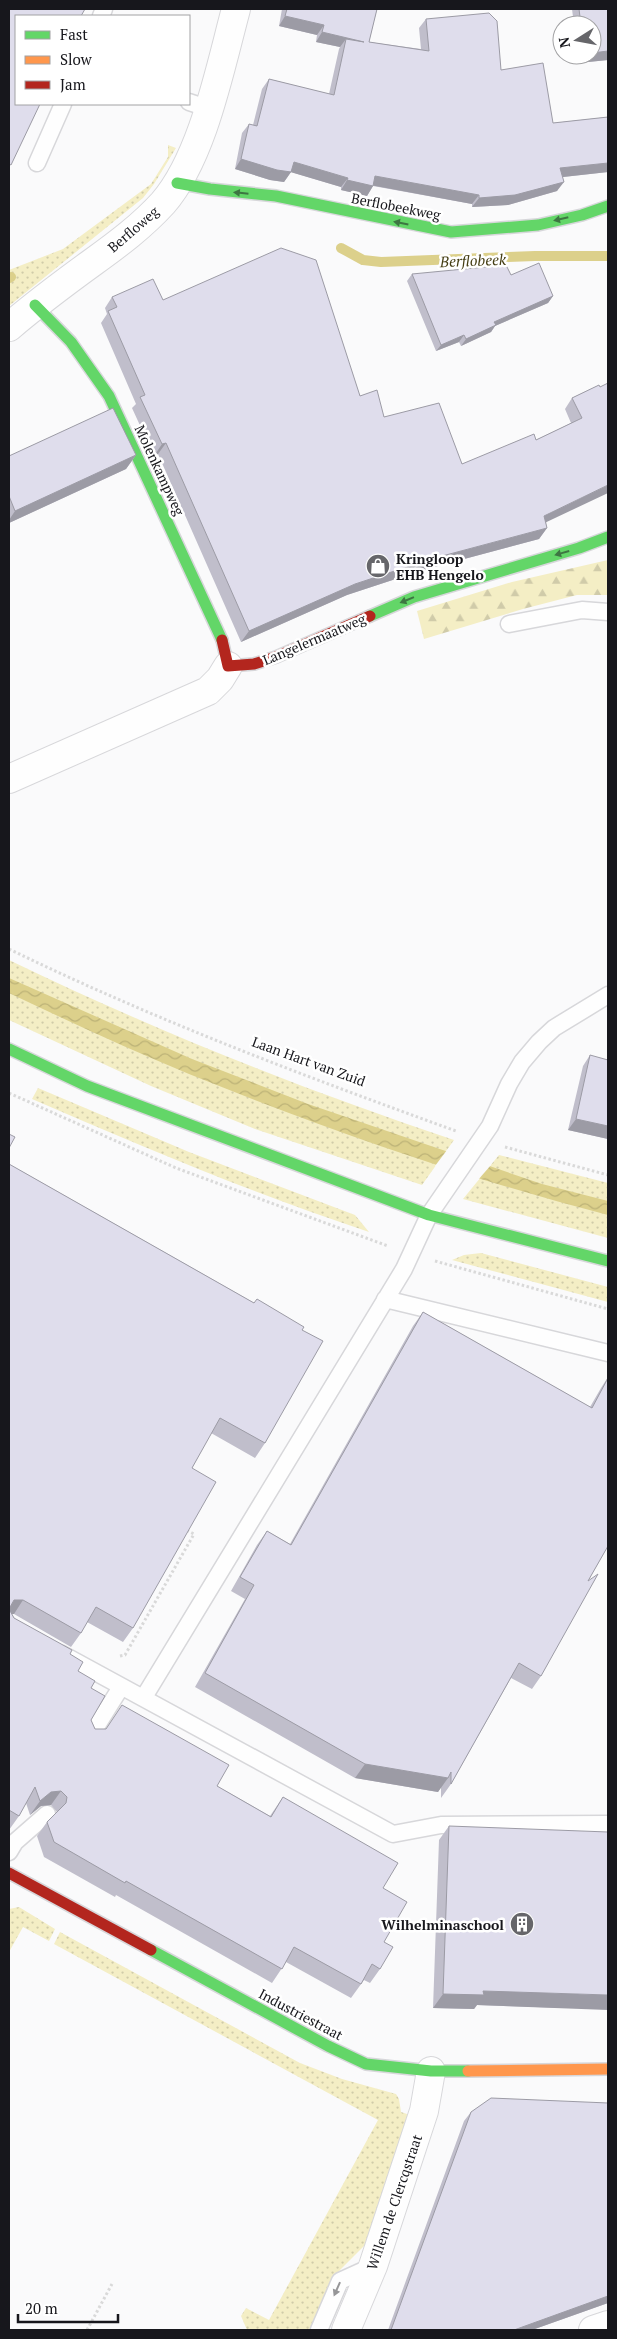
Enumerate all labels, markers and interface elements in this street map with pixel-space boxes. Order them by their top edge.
legend [15,15,190,105]
north arrow [552,15,602,65]
text: Fast [60,24,88,44]
text: N [553,35,574,50]
text: Slow [60,49,93,69]
text: Jam [60,74,86,94]
street label: Berflobeekweg [350,188,443,224]
one-way arrow [233,189,249,197]
street label: Berfloweg [104,201,163,256]
one-way arrow [554,215,569,223]
one-way arrow [393,219,408,227]
water label: Berflobeek [439,249,507,271]
street label: Molenkampweg [131,422,190,519]
place label: Kringloop EHB Hengelo [396,549,484,584]
one-way arrow [555,549,570,557]
shop icon: Kringloop EHB Hengelo [365,553,391,579]
one-way arrow [399,596,414,604]
street label: Langelermaatweg [260,609,369,669]
street label: Laan Hart van Zuid [250,1032,368,1090]
building icon: Wilhelminaschool [509,1911,535,1937]
place label: Wilhelminaschool [381,1915,504,1934]
street label: Industriestraat [256,1984,347,2045]
street label: Willem de Clercqstraat [362,2131,426,2272]
one-way arrow [332,2282,340,2296]
scale bar [18,2292,118,2324]
text: 20 m [25,2298,58,2318]

